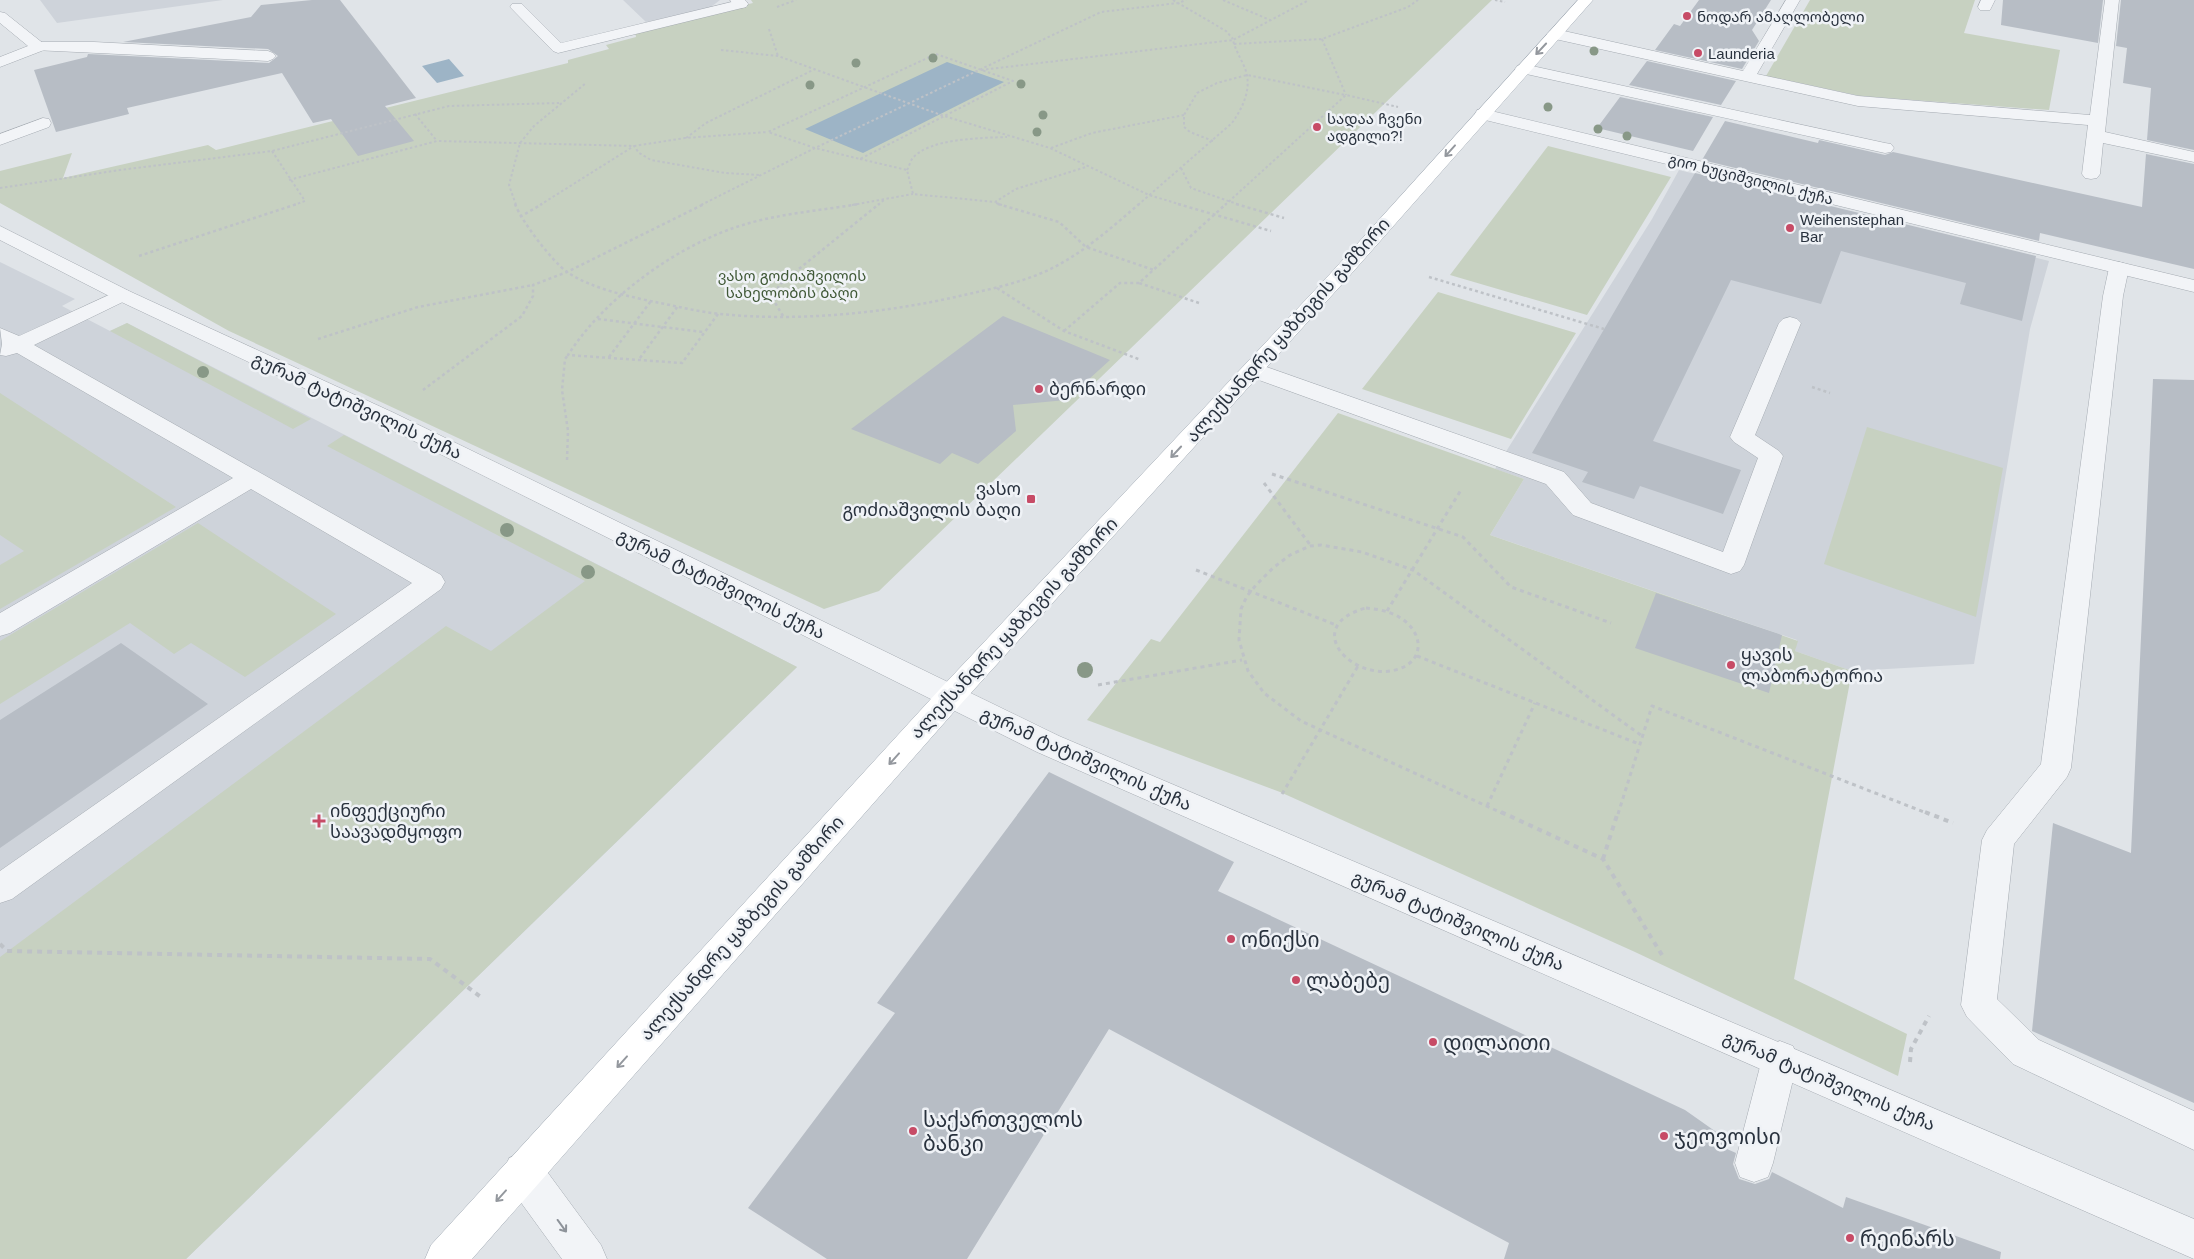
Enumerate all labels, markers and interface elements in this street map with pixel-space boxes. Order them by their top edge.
place label: ნოდარ ამაღლობელი [1697,8,1865,26]
marker: ნოდარ ამაღლობელი [1681,10,1693,22]
one-way arrow [1535,43,1547,56]
place label: Launderia [1708,45,1775,62]
marker: Launderia [1692,47,1704,59]
place label: სადაა ჩვენი ადგილი?! [1327,110,1422,145]
marker: სადაა ჩვენი ადგილი?! [1311,121,1323,133]
one-way arrow [1445,144,1456,157]
street label: გიო ხუციშვილის ქუჩა [1667,150,1835,209]
place label: Weihenstephan Bar [1800,211,1904,245]
street label: ალექსანდრე ყაზბეგის გამზირი [1182,214,1395,447]
marker: Weihenstephan Bar [1784,222,1796,234]
park label: ვასო გოძიაშვილის სახელობის ბაღი [718,267,866,302]
street label: გურამ ტატიშვილის ქუჩა [249,349,465,464]
place label: ბერნარდი [1049,379,1146,400]
marker: ბერნარდი [1033,383,1045,395]
one-way arrow [1170,446,1182,459]
place label: ვასო გოძიაშვილის ბაღი [842,479,1021,521]
marker: ვასო გოძიაშვილის ბაღი [1025,493,1037,505]
street label: ალექსანდრე ყაზბეგის გამზირი [906,513,1122,743]
street label: გურამ ტატიშვილის ქუჩა [613,525,828,644]
place label: ყავის ლაბორატორია [1741,645,1883,687]
marker: ყავის ლაბორატორია [1725,659,1737,671]
street label: გურამ ტატიშვილის ქუჩა [977,703,1195,816]
one-way arrow [889,753,900,766]
place label: ინფექციური საავადმყოფო [330,801,462,843]
street label: ალექსანდრე ყაზბეგის გამზირი [636,812,849,1045]
marker: ინფექციური საავადმყოფო [312,814,326,828]
street label: გურამ ტატიშვილის ქუჩა [1348,867,1567,976]
place label: ონიქსი [1241,928,1320,952]
marker: ონიქსი [1225,933,1237,945]
place label: ლაბებე [1306,969,1390,994]
marker: ლაბებე [1290,974,1302,986]
street label: გურამ ტატიშვილის ქუჩა [1719,1027,1938,1136]
place label: დილაითი [1443,1031,1551,1056]
marker: დილაითი [1427,1036,1439,1048]
one-way arrow [617,1055,628,1068]
place label: საქართველოს ბანკი [923,1108,1083,1156]
marker: საქართველოს ბანკი [907,1125,919,1137]
place label: ჯეოვოისი [1674,1125,1781,1149]
marker: ჯეოვოისი [1658,1130,1670,1142]
one-way arrow [496,1189,507,1202]
one-way arrow [557,1218,567,1232]
place label: რეინარს [1860,1227,1955,1251]
marker: რეინარს [1844,1232,1856,1244]

